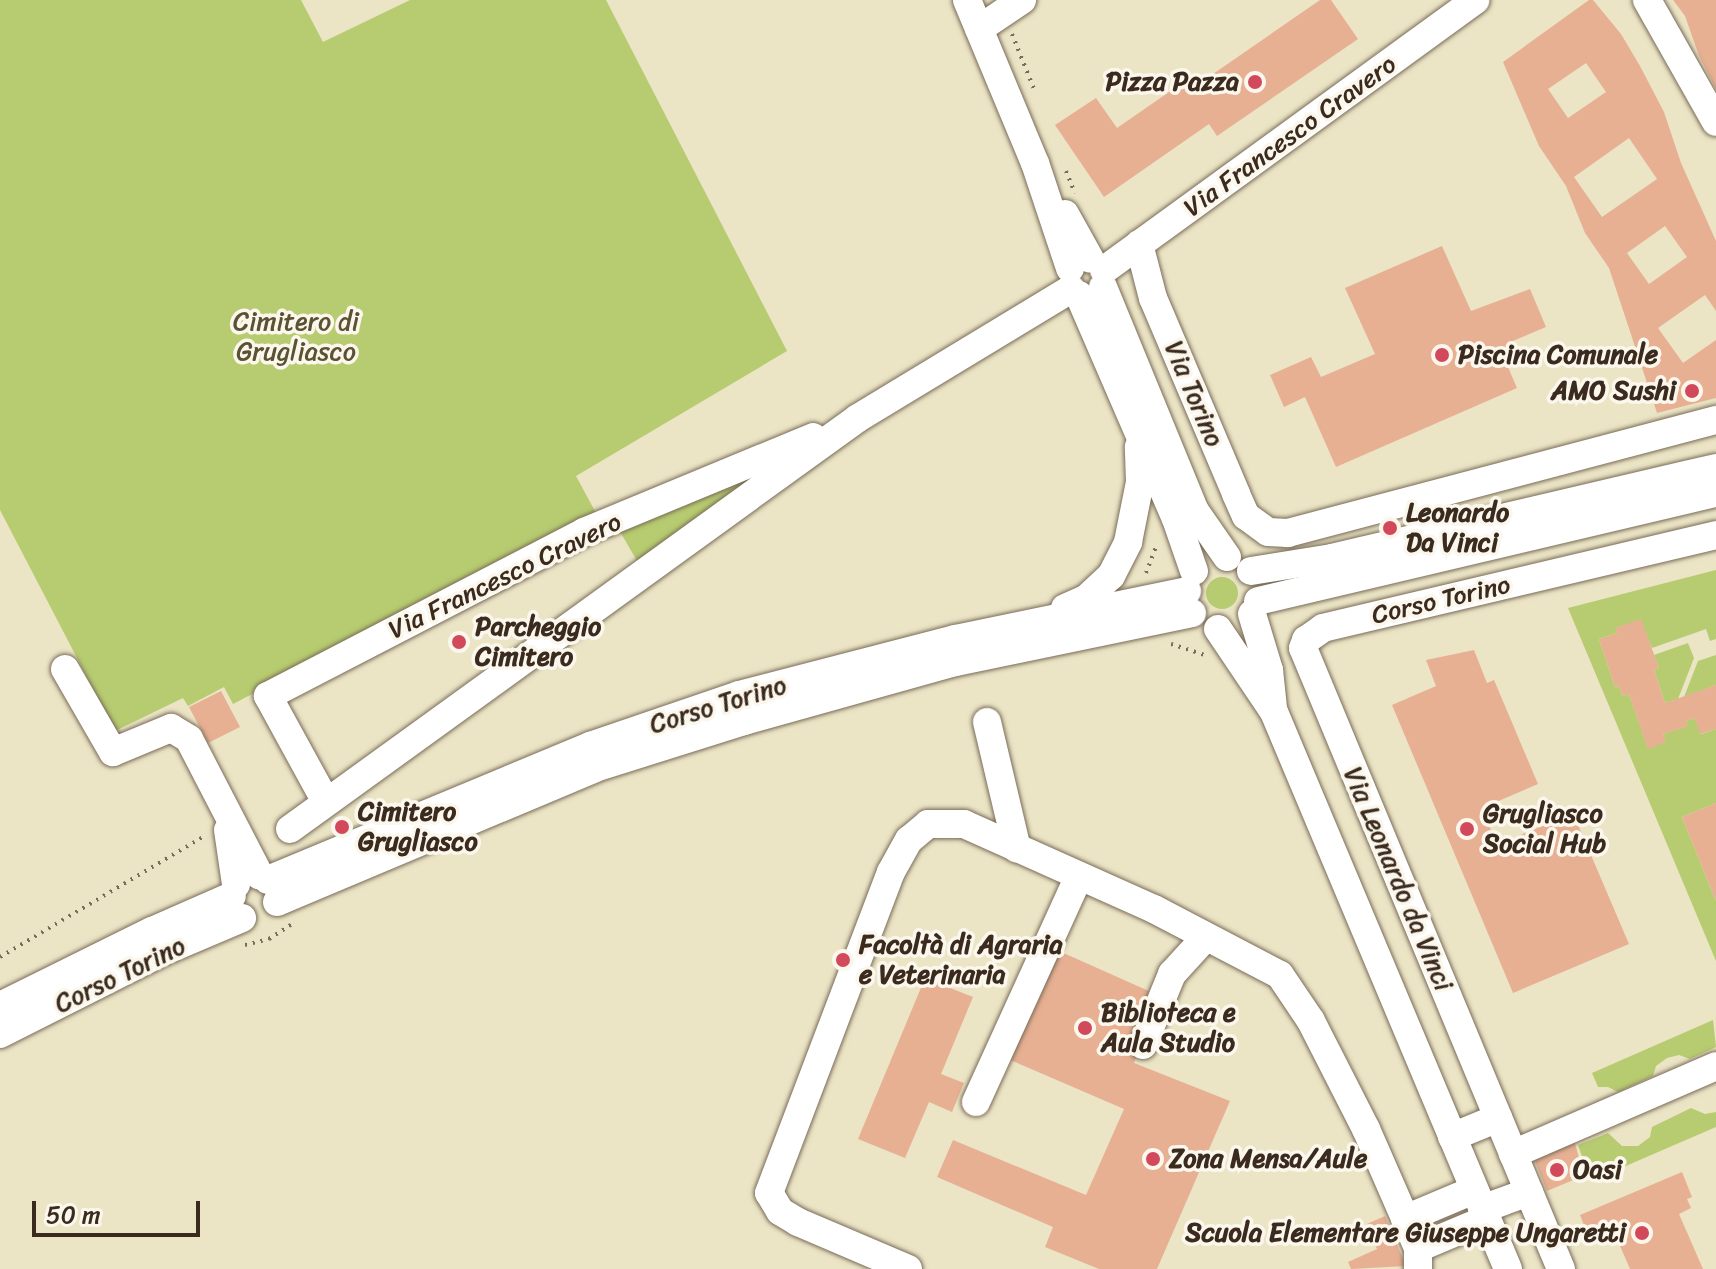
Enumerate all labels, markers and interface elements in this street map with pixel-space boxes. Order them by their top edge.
street label: Via Francesco Cravero [1178,49,1402,223]
place label: Pizza Pazza [1105,66,1239,98]
marker: Pizza Pazza [1246,73,1264,91]
park label: Cimitero di Grugliasco [233,306,359,368]
street label: Via Torino [1158,336,1230,452]
place label: Piscina Comunale [1458,339,1658,371]
marker: Piscina Comunale [1433,346,1451,364]
place label: AMO Sushi [1551,375,1676,407]
marker: AMO Sushi [1683,382,1701,400]
place label: Leonardo Da Vinci [1406,497,1509,558]
street label: Via Francesco Cravero [384,506,626,646]
marker: Leonardo Da Vinci [1381,519,1399,537]
street label: Corso Torino [1368,569,1514,631]
place label: Parcheggio Cimitero [475,611,601,672]
marker: Parcheggio Cimitero [450,633,468,651]
street label: Corso Torino [646,669,790,741]
street label: Via Leonardo da Vinci [1336,761,1460,997]
place label: Cimitero Grugliasco [358,796,478,858]
place label: Grugliasco Social Hub [1483,798,1607,860]
marker: Cimitero Grugliasco [333,818,351,836]
marker: Grugliasco Social Hub [1458,820,1476,838]
place label: Facoltà di Agraria e Veterinaria [859,929,1063,990]
street label: Corso Torino [49,930,191,1020]
marker: Facoltà di Agraria e Veterinaria [834,951,852,969]
place label: Biblioteca e Aula Studio [1101,997,1236,1058]
marker: Biblioteca e Aula Studio [1076,1019,1094,1037]
place label: Zona Mensa/Aule [1169,1143,1368,1175]
marker: Zona Mensa/Aule [1144,1150,1162,1168]
place label: Oasi [1573,1154,1622,1186]
marker: Oasi [1548,1161,1566,1179]
scale bar [36,1185,204,1235]
text: 50 m [46,1194,101,1236]
place label: Scuola Elementare Giuseppe Ungaretti [1185,1217,1626,1249]
marker: Scuola Elementare Giuseppe Ungaretti [1633,1224,1651,1242]

